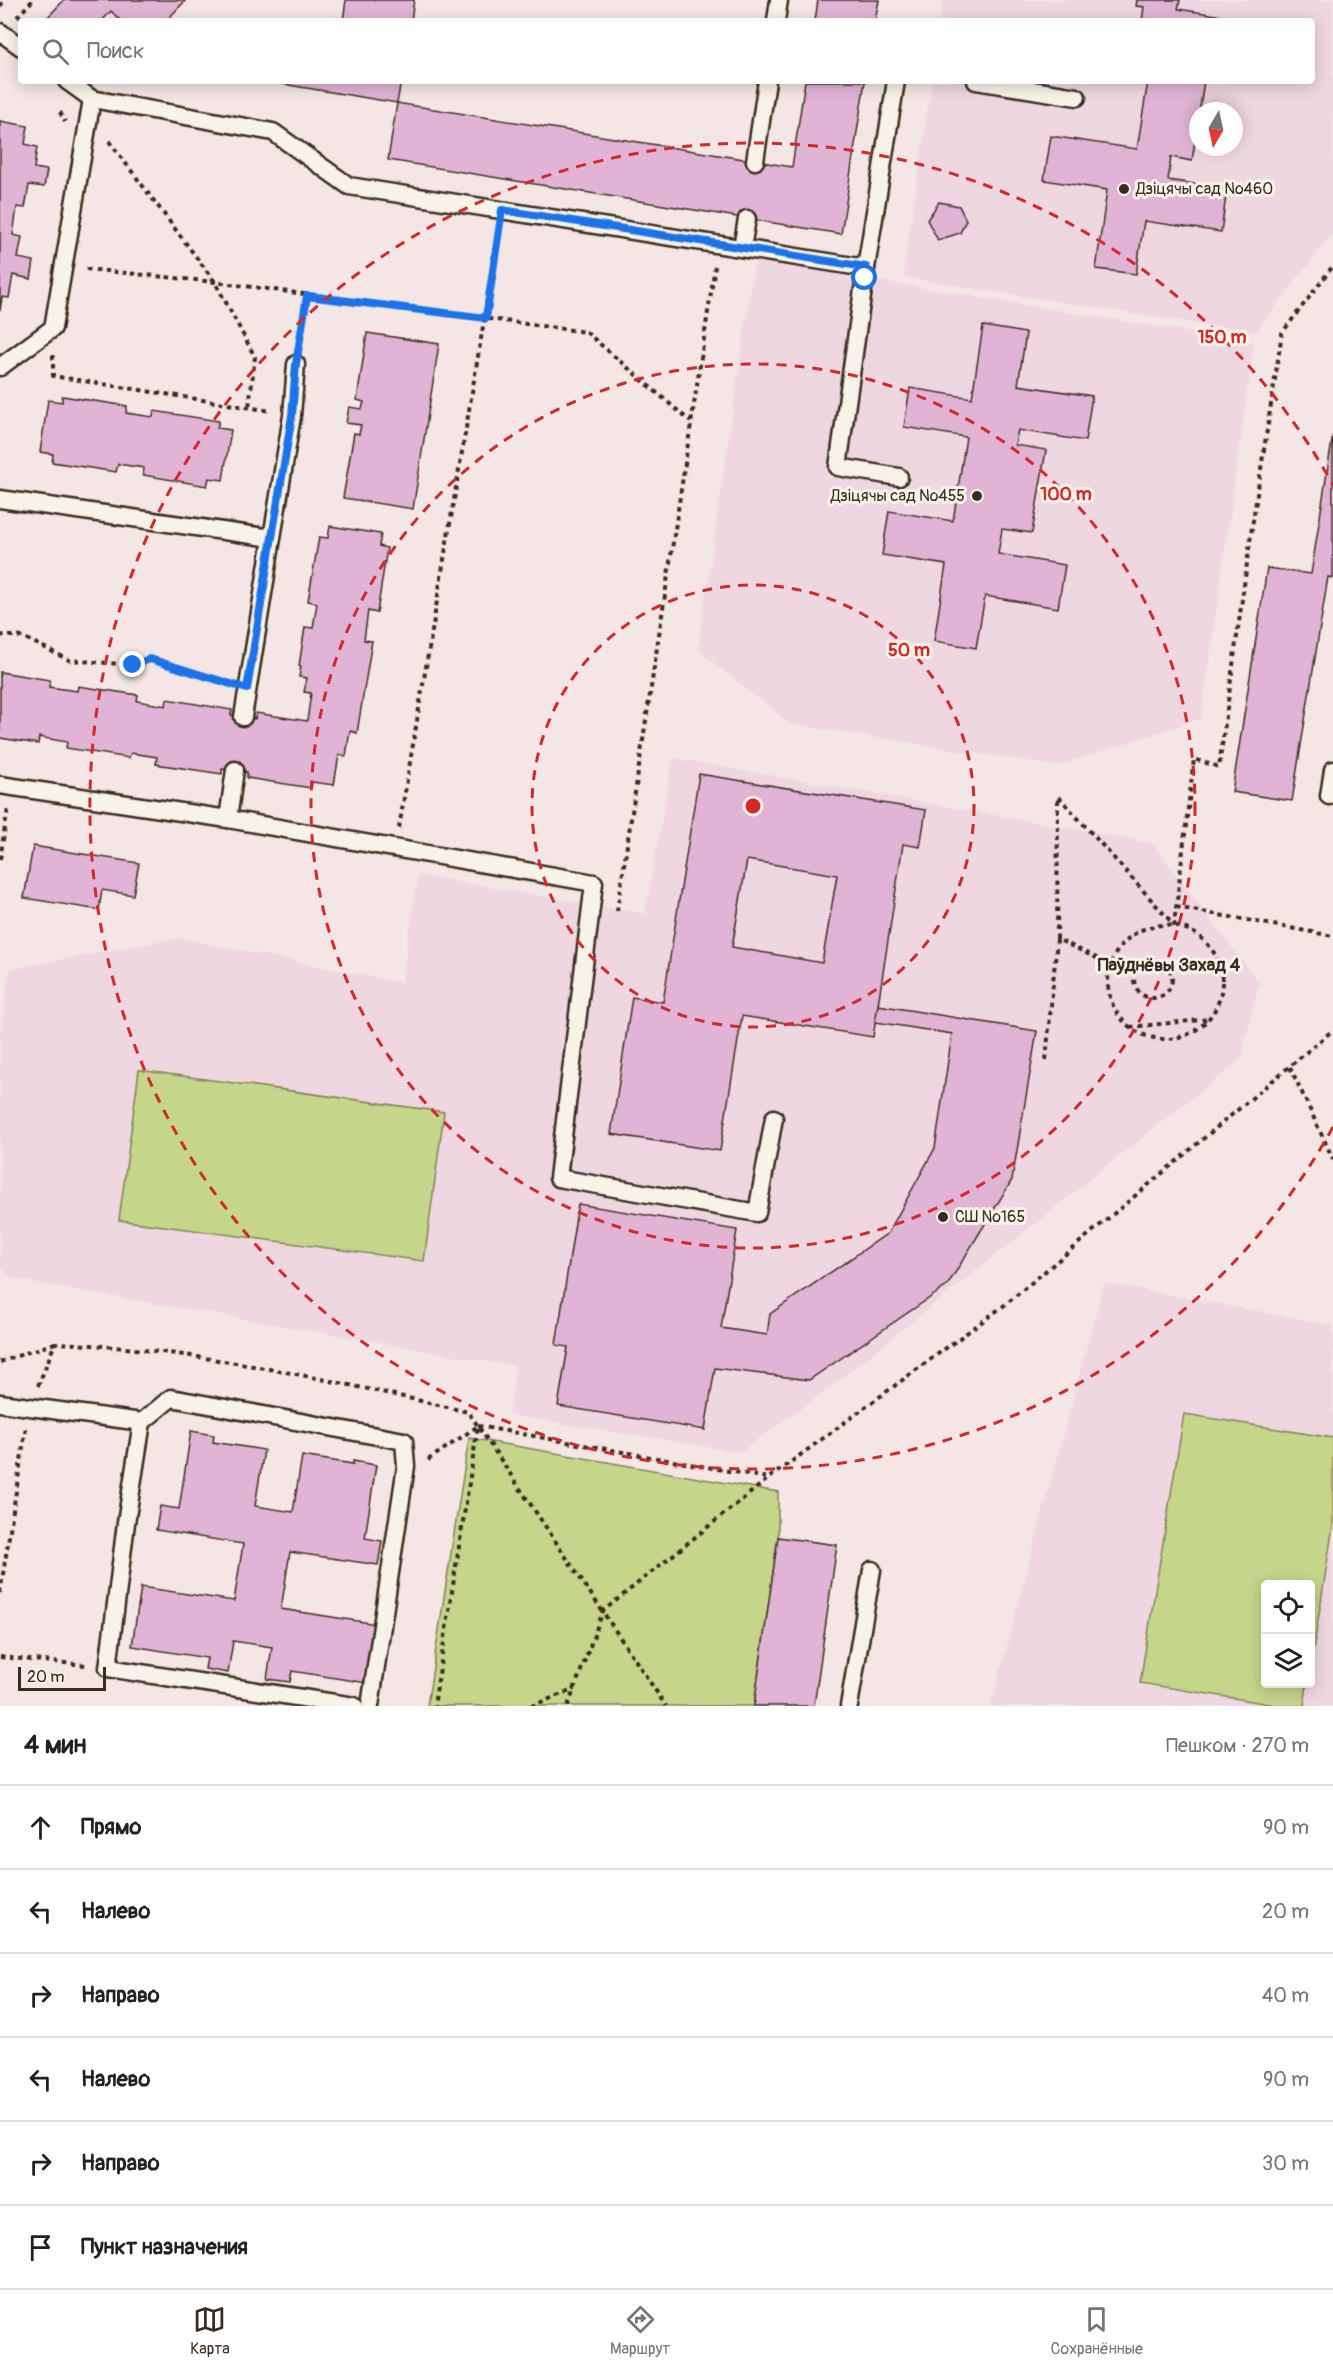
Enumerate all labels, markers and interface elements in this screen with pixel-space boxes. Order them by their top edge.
search box [18,18,1315,84]
icon: search [39,35,72,68]
text: Поиск [87,37,144,65]
north arrow [1189,102,1243,156]
place label: Дзіцячы сад №460 [1135,179,1273,199]
marker: Дзіцячы сад №460 [1117,182,1131,196]
route start [851,264,877,290]
text: 150 m [1198,326,1247,349]
text: 100 m [1040,483,1092,506]
place label: Дзіцячы сад №455 [830,486,965,506]
marker: Дзіцячы сад №455 [970,489,984,503]
text: 50 m [888,639,930,662]
route end [119,651,145,677]
centre of rings [743,796,763,816]
district label: Паўднёвы Захад 4 [1098,954,1241,977]
place label: СШ №165 [955,1207,1025,1227]
marker: СШ №165 [936,1210,950,1224]
map controls [1261,1580,1315,1688]
button: locate [1261,1580,1315,1634]
button: layers [1261,1634,1315,1688]
scale bar [18,1664,106,1692]
text: 20 m [27,1667,65,1687]
text: 4 мин [24,1729,86,1761]
text: Пешком · 270 m [1166,1733,1309,1758]
icon: ahead [24,1811,57,1844]
text: Прямо [81,1813,141,1841]
text: 90 m [1263,1815,1309,1840]
icon: left [24,1895,57,1928]
text: Налево [81,1897,150,1925]
text: 20 m [1262,1899,1309,1924]
icon: right [24,1979,57,2012]
text: Направо [81,1981,160,2009]
text: 40 m [1262,1983,1309,2008]
icon: left [24,2063,57,2096]
text: Налево [81,2065,150,2093]
text: 90 m [1263,2067,1309,2092]
icon: right [24,2147,57,2180]
text: Направо [81,2149,160,2177]
text: 30 m [1262,2151,1309,2176]
icon: arrive [24,2231,57,2264]
text: Пункт назначения [81,2233,248,2261]
tab: Карта [190,2303,230,2359]
tab: Маршрут [610,2303,670,2359]
tab: Сохранённые [1051,2303,1143,2359]

